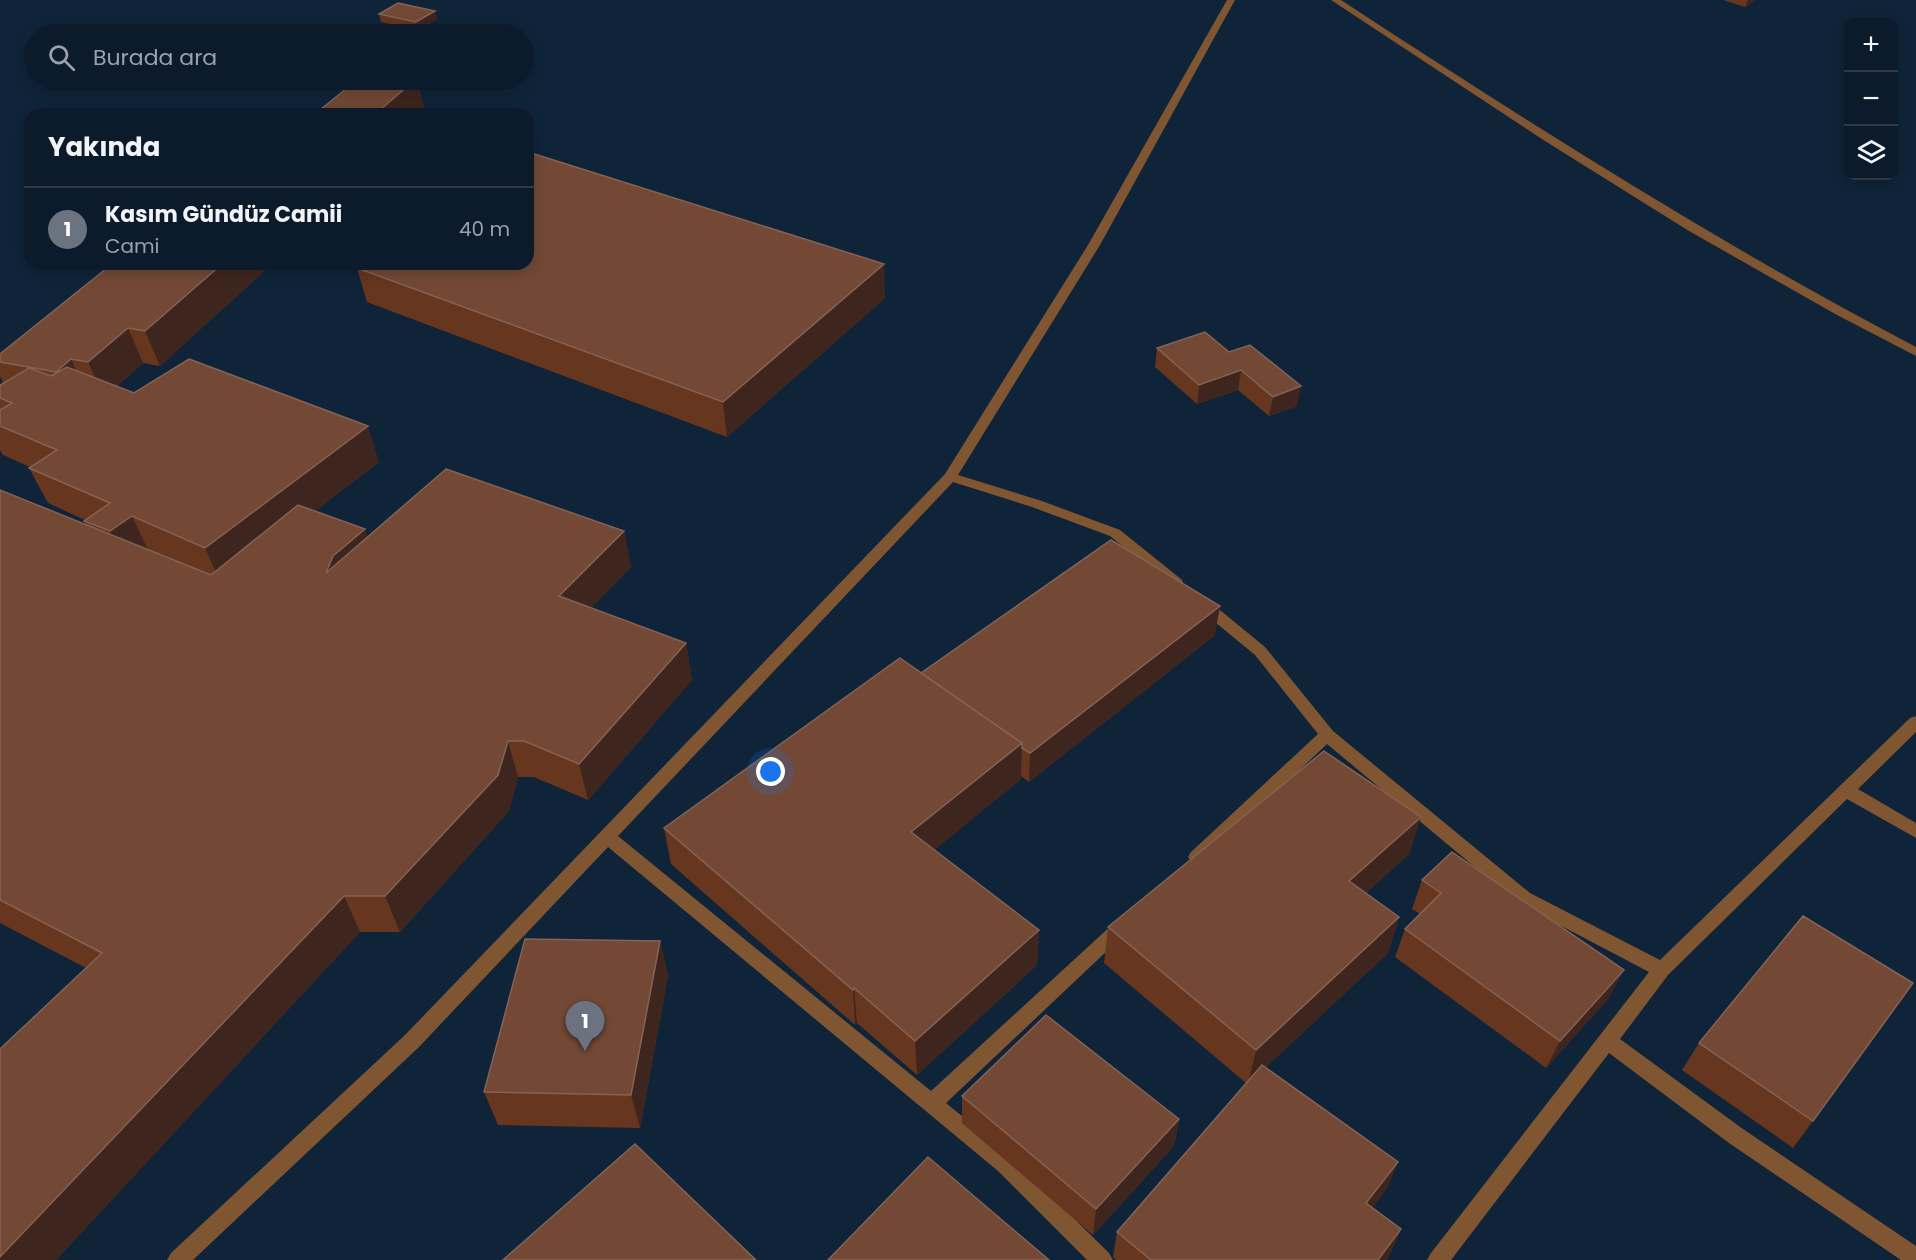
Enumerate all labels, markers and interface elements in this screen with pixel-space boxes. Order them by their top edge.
map controls [1844,18,1898,180]
button: + [1844,18,1898,72]
search box [24,24,534,90]
icon: search [45,41,78,74]
text: Burada ara [93,42,217,73]
button: − [1844,72,1898,126]
button: layers [1844,126,1898,180]
text: Yakında [48,129,160,165]
text: Kasım Gündüz Camii [105,199,342,230]
text: 1 [64,215,71,243]
text: 40 m [459,215,510,243]
text: Cami [105,232,159,260]
your location [756,757,785,786]
pin: 1 [566,1002,604,1051]

